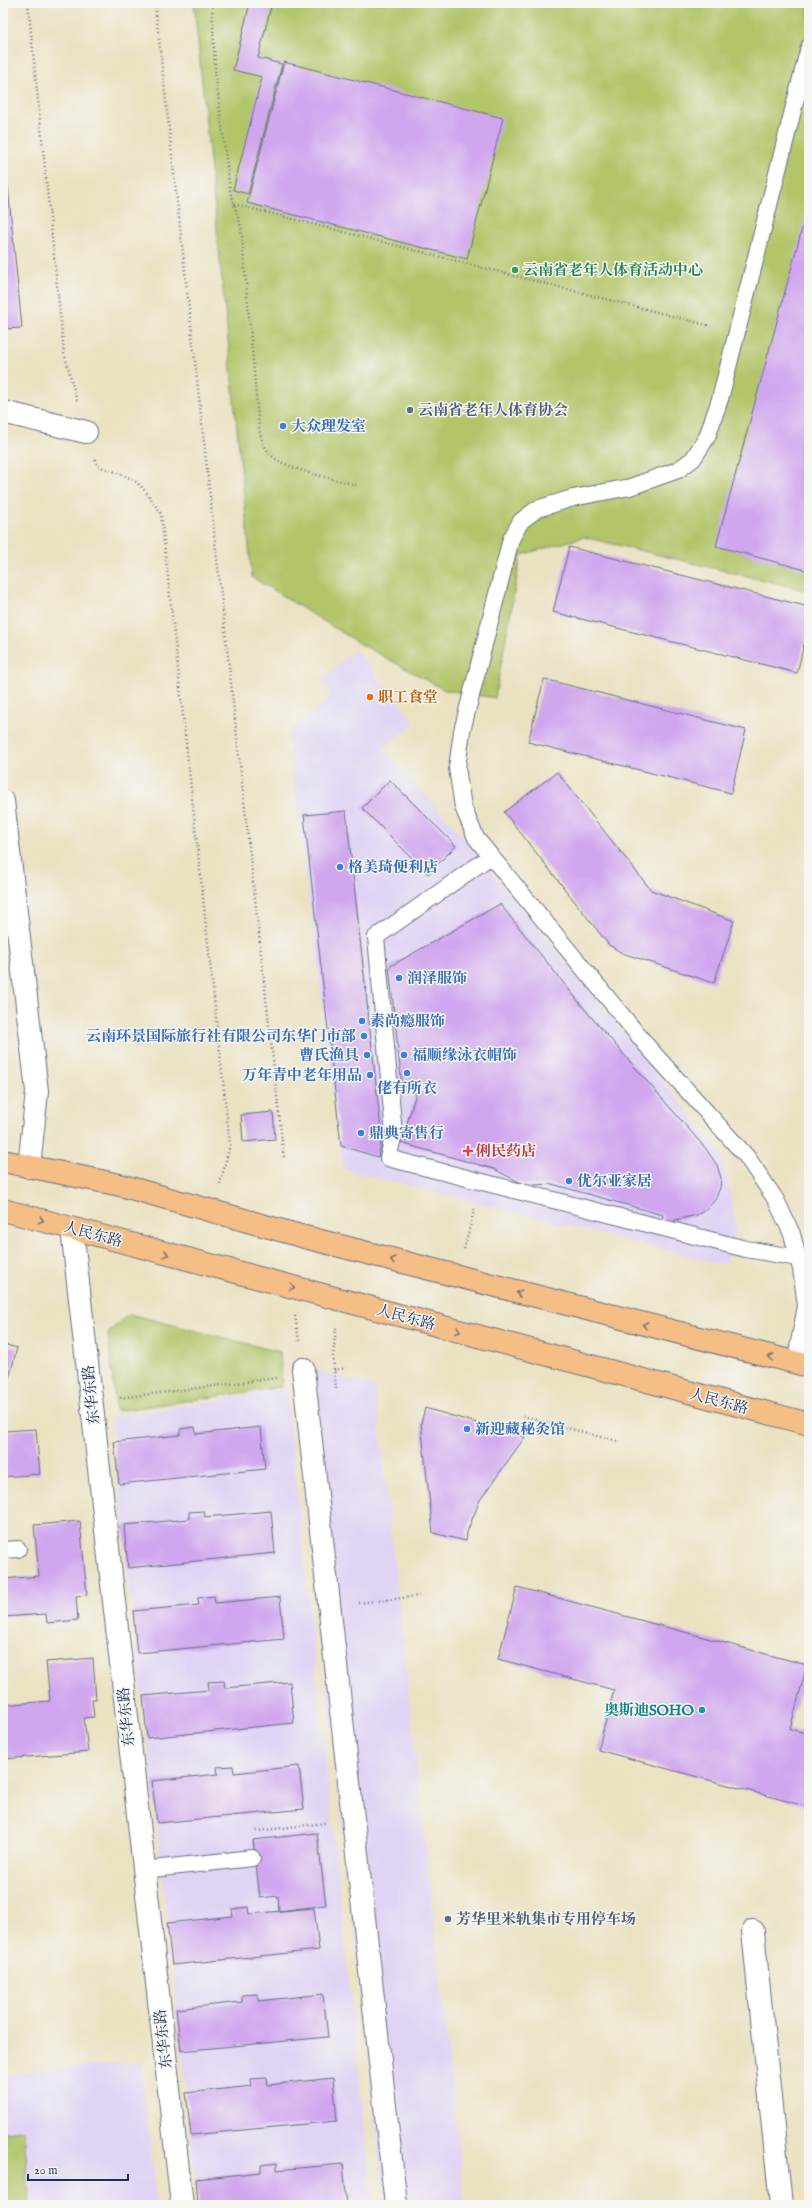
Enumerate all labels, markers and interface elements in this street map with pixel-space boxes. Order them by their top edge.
place label: 云南省老年人体育活动中心 [523,261,703,280]
marker: 云南省老年人体育活动中心 [510,265,520,275]
place label: 云南省老年人体育协会 [418,401,568,420]
marker: 云南省老年人体育协会 [405,405,415,415]
place label: 大众理发室 [291,417,366,436]
marker: 大众理发室 [278,421,288,431]
place label: 职工食堂 [378,688,438,707]
marker: 职工食堂 [365,692,375,702]
place label: 格美琦便利店 [348,858,438,877]
marker: 格美琦便利店 [335,862,345,872]
place label: 润泽服饰 [407,969,467,988]
marker: 润泽服饰 [394,973,404,983]
place label: 素尚瘾服饰 [370,1012,445,1031]
marker: 素尚瘾服饰 [357,1016,367,1026]
place label: 云南环景国际旅行社有限公司东华门市部 [86,1027,356,1046]
marker: 云南环景国际旅行社有限公司东华门市部 [359,1031,369,1041]
place label: 曹氏渔具 [299,1046,359,1065]
place label: 福顺缘泳衣帽饰 [412,1046,517,1065]
marker: 曹氏渔具 [362,1050,372,1060]
marker: 福顺缘泳衣帽饰 [399,1050,409,1060]
place label: 万年青中老年用品 [242,1066,362,1085]
marker: 佬有所衣 [402,1068,412,1078]
marker: 万年青中老年用品 [365,1070,375,1080]
place label: 佬有所衣 [377,1079,437,1098]
place label: 鼎典寄售行 [369,1124,444,1143]
marker: 鼎典寄售行 [356,1128,366,1138]
place label: 俐民药店 [476,1142,536,1161]
marker: 俐民药店 [463,1146,473,1156]
place label: 优尔亚家居 [577,1172,652,1191]
marker: 优尔亚家居 [564,1176,574,1186]
one-way arrow [37,1216,44,1224]
street label: 人民东路 [61,1218,124,1251]
one-way arrow [163,1249,170,1258]
one-way arrow [390,1256,397,1265]
one-way arrow [288,1282,295,1291]
one-way arrow [516,1289,522,1297]
street label: 人民东路 [374,1301,437,1334]
one-way arrow [642,1321,648,1329]
one-way arrow [454,1326,461,1335]
one-way arrow [768,1353,774,1361]
street label: 东华东路 [79,1364,104,1426]
street label: 人民东路 [687,1385,750,1418]
place label: 新迎藏秘灸馆 [475,1420,565,1439]
marker: 新迎藏秘灸馆 [462,1424,472,1434]
street label: 东华东路 [114,1686,139,1748]
place label: 奥斯迪SOHO [604,1701,695,1720]
marker: 奥斯迪SOHO [697,1705,707,1715]
place label: 芳华里米轨集市专用停车场 [456,1910,636,1929]
marker: 芳华里米轨集市专用停车场 [443,1914,453,1924]
street label: 东华东路 [150,2008,177,2070]
scale bar [28,2156,128,2182]
text: 20 m [34,2163,57,2178]

